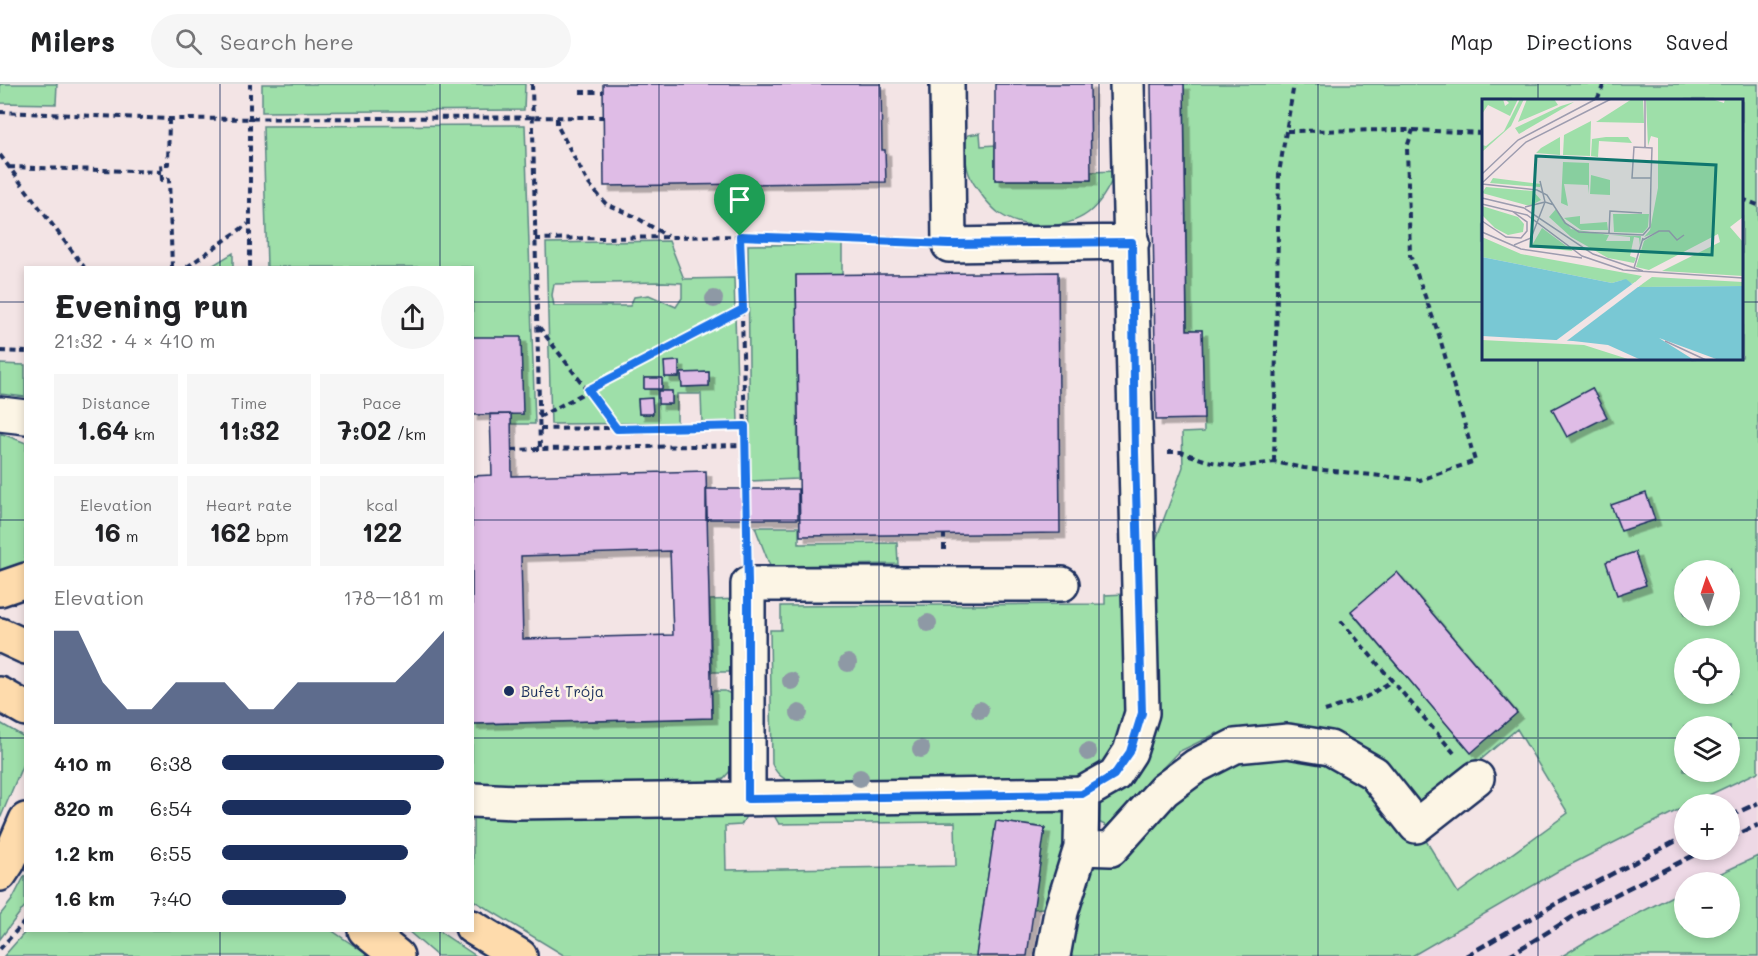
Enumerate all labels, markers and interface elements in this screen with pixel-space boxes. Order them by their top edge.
search box [151,14,571,68]
text: Milers [30,23,115,59]
icon: search [172,25,205,58]
text: Search here [220,27,354,56]
text: Map [1450,28,1493,55]
text: Directions [1526,28,1633,55]
text: Saved [1666,28,1728,55]
inset map [1482,99,1743,360]
pin [714,174,765,236]
icon: arrive [723,183,756,216]
text: Evening run [54,283,248,326]
button: share [381,286,444,349]
text: 21:32 · 4 × 410 m [54,327,215,353]
text: Distance [82,392,150,413]
text: Time [231,392,267,413]
text: Pace [362,392,402,413]
text: 1.64 [77,413,129,447]
text: 11:32 [218,413,280,447]
text: 7:02 [338,413,392,447]
text: km [129,423,155,444]
text: /km [392,423,426,444]
text: Elevation [80,494,152,515]
text: Heart rate [206,494,292,515]
text: kcal [366,494,398,515]
text: 16 [93,515,121,549]
text: 162 [209,515,251,549]
text: 122 [362,515,402,549]
text: m [121,525,139,546]
text: bpm [251,525,289,546]
north arrow [1674,560,1740,626]
map controls [1674,560,1740,938]
text: Elevation [54,584,144,610]
text: 178–181 m [343,584,444,610]
button: locate [1674,638,1740,704]
place label: Bufet Trója [521,681,604,701]
marker: Bufet Trója [502,684,516,698]
button: layers [1674,716,1740,782]
text: 410 m [54,750,111,776]
text: 6:38 [150,750,192,776]
button: + [1674,794,1740,860]
text: 820 m [54,795,114,821]
text: 6:54 [150,795,192,821]
text: 1.2 km [54,840,114,866]
text: 6:55 [150,840,192,866]
button: − [1674,872,1740,938]
text: 1.6 km [54,885,115,911]
text: 7:40 [150,885,191,911]

